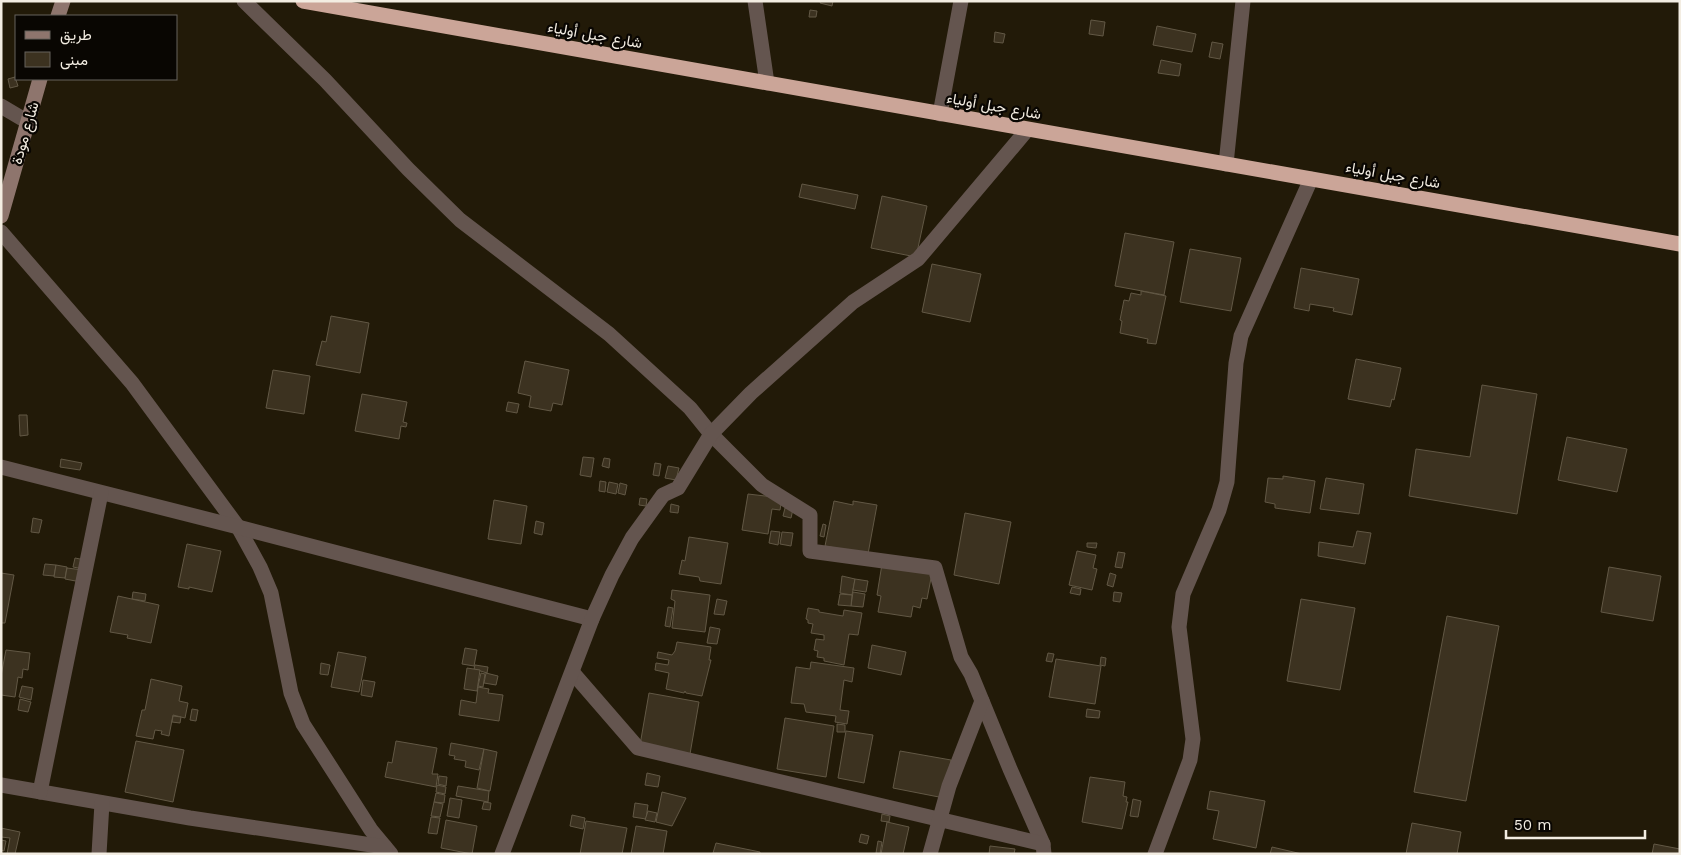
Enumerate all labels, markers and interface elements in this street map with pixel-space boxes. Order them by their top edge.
legend [15,15,178,80]
street label: شارع جبل أولياء [546,18,644,54]
text: طريق [60,26,92,45]
text: مبنى [60,51,88,70]
street label: شارع جبل أولياء [945,89,1043,125]
street label: شارع مودة [8,100,44,167]
street label: شارع جبل أولياء [1344,158,1442,194]
scale bar [1506,808,1645,840]
text: 50 m [1514,816,1551,834]

